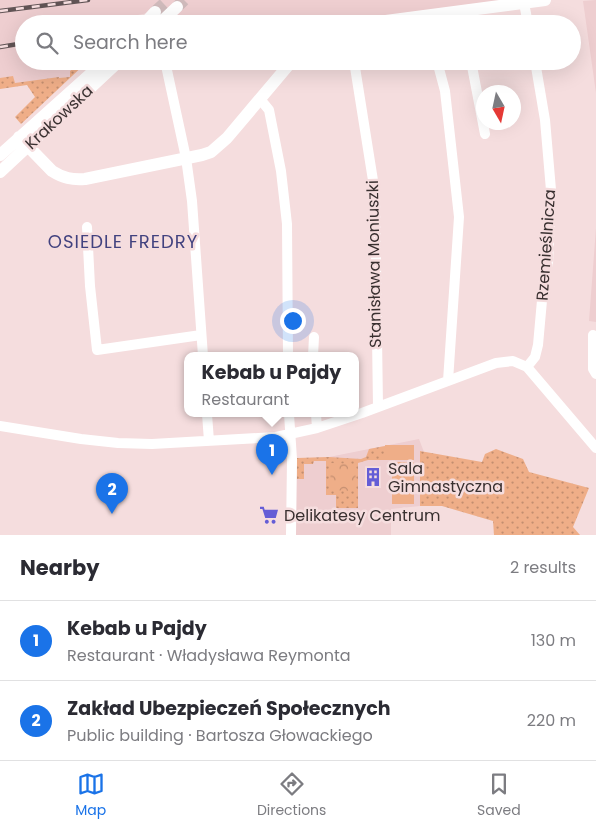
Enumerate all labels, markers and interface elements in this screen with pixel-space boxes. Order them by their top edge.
search box [15,15,581,70]
icon: search [33,29,61,57]
text: Search here [73,29,187,56]
street label: Krakowska [20,79,98,155]
north arrow [476,85,521,130]
street label: Stanisława Moniuszki [361,180,387,348]
street label: Rzemieślnicza [531,189,561,301]
district label: OSIEDLE FREDRY [48,229,198,254]
your location [280,308,306,334]
popup [184,352,359,417]
text: Kebab u Pajdy [202,359,341,386]
text: Restaurant [202,388,289,411]
pin: 1 [256,434,288,475]
place label: Sala Gimnastyczna [388,457,503,498]
building icon: Sala Gimnastyczna [362,466,384,488]
pin: 2 [96,473,128,514]
supermarket icon: Delikatesy Centrum [258,504,280,526]
place label: Delikatesy Centrum [284,504,441,527]
text: Nearby [20,553,100,582]
text: 2 results [510,556,576,579]
text: Kebab u Pajdy [67,615,207,642]
text: 1 [33,629,39,652]
text: 130 m [531,629,576,652]
text: Restaurant · Władysława Reymonta [67,644,351,667]
text: Zakład Ubezpieczeń Społecznych [67,695,391,722]
text: 2 [31,709,41,732]
text: 220 m [527,709,576,732]
text: Public building · Bartosza Głowackiego [67,724,373,747]
tab: Map [75,770,106,821]
tab: Directions [257,770,326,821]
tab: Saved [477,770,521,821]

